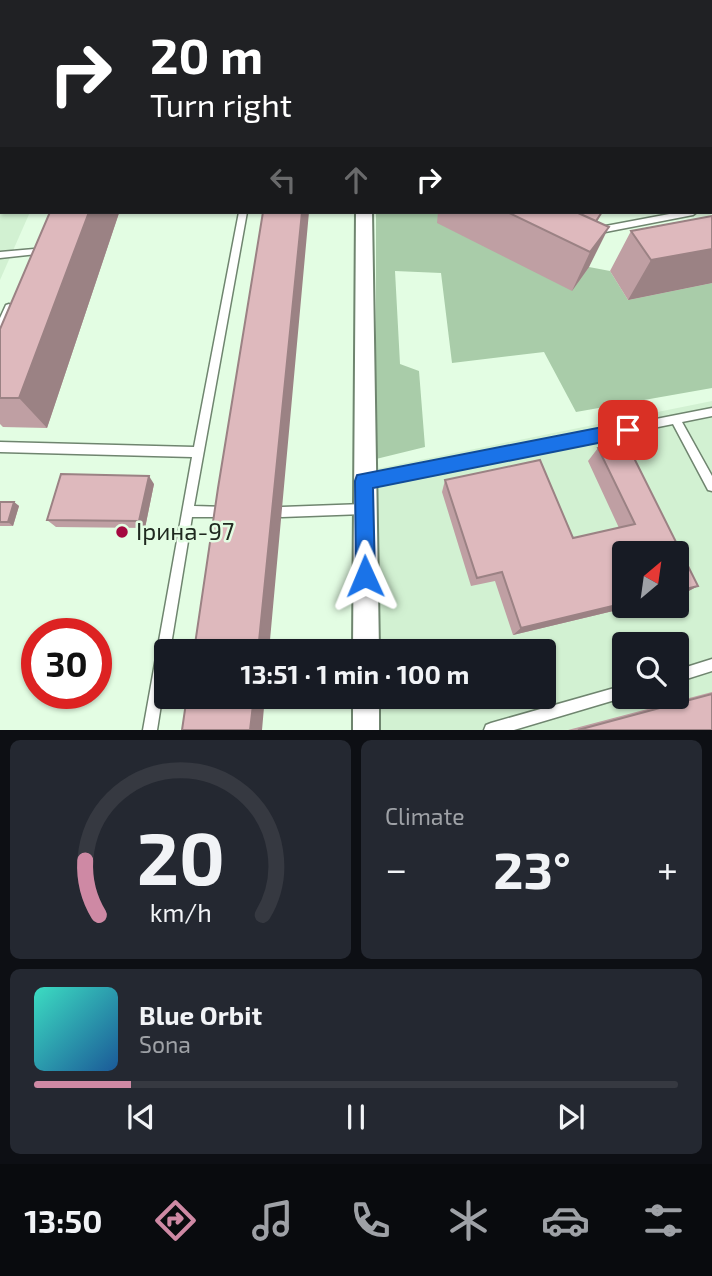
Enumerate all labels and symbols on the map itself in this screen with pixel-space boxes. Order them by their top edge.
pin [598,400,658,460]
place label: Ірина-97 [136,516,234,545]
marker: Ірина-97 [114,524,130,540]
position arrow [328,539,402,613]
north arrow [612,541,690,618]
speed limit sign: 30 [21,618,112,709]

